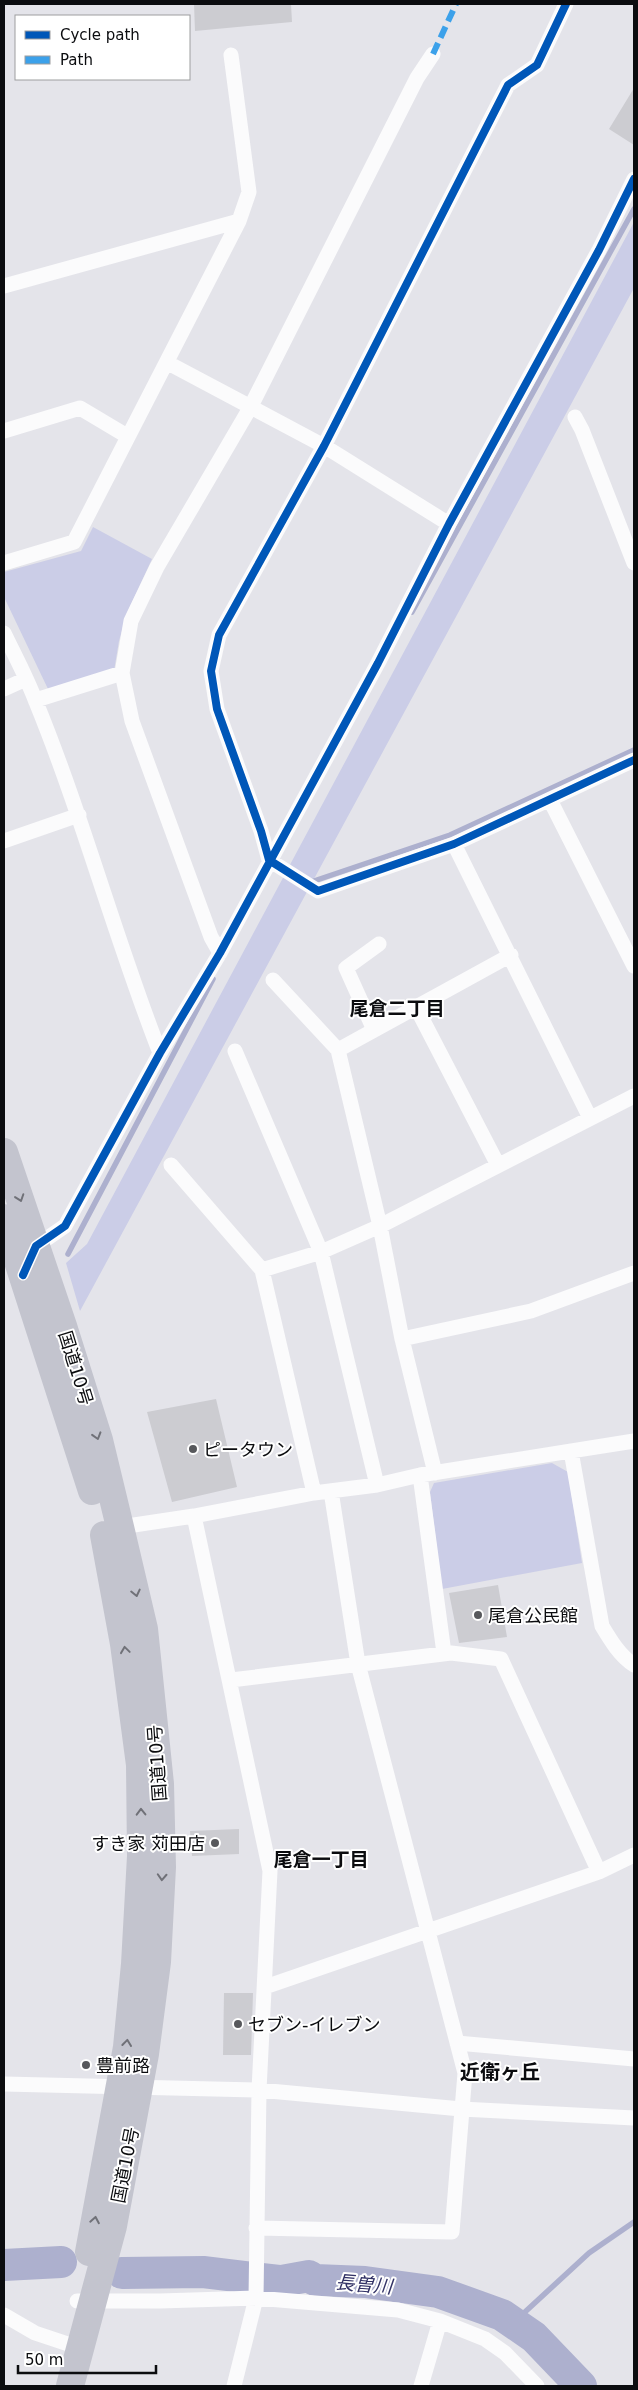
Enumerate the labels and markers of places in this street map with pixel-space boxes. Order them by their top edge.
place label: ピータウン [203,1439,293,1460]
marker: ピータウン [187,1443,199,1455]
place label: 尾倉公民館 [488,1605,578,1626]
marker: 尾倉公民館 [472,1609,484,1621]
place label: すき家 苅田店 [91,1833,205,1854]
marker: すき家 苅田店 [209,1837,221,1849]
place label: セブン-イレブン [248,2014,381,2035]
marker: セブン-イレブン [232,2018,244,2030]
place label: 豊前路 [96,2055,150,2076]
marker: 豊前路 [80,2059,92,2071]

